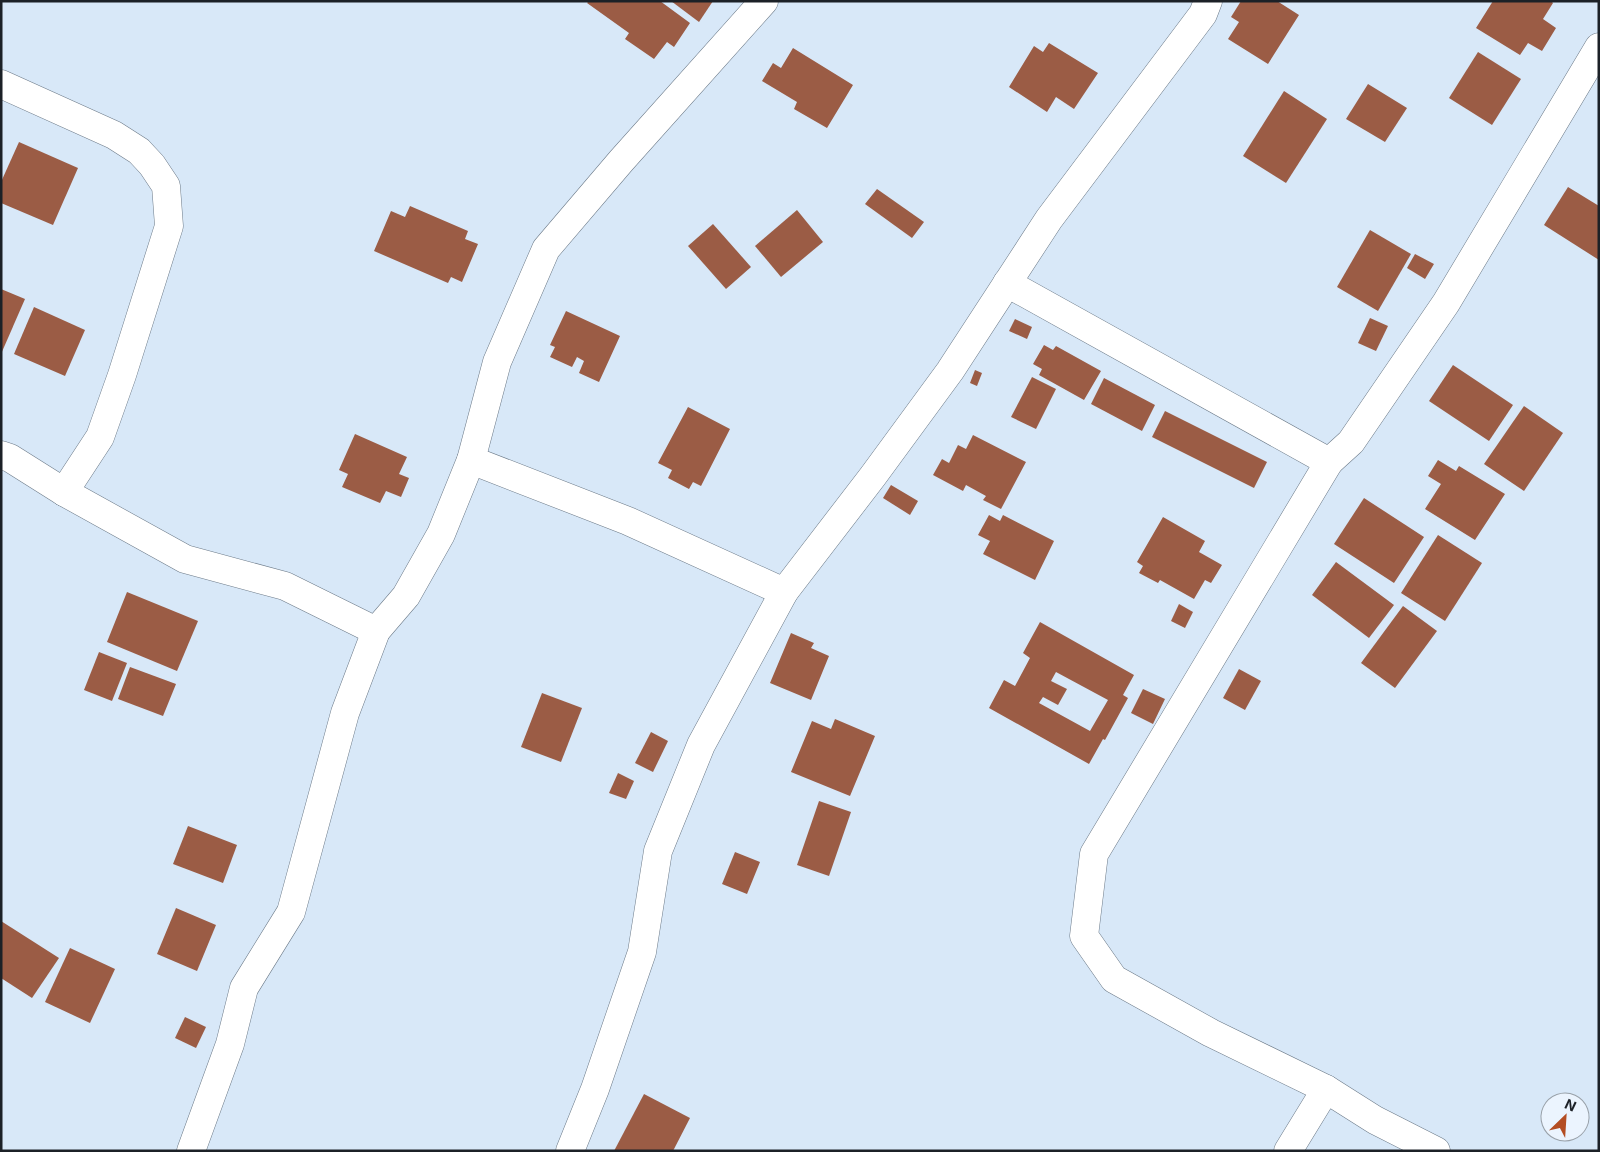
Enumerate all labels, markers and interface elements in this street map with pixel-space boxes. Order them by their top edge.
north arrow [1540,1092,1590,1142]
text: N [1562,1095,1579,1115]

